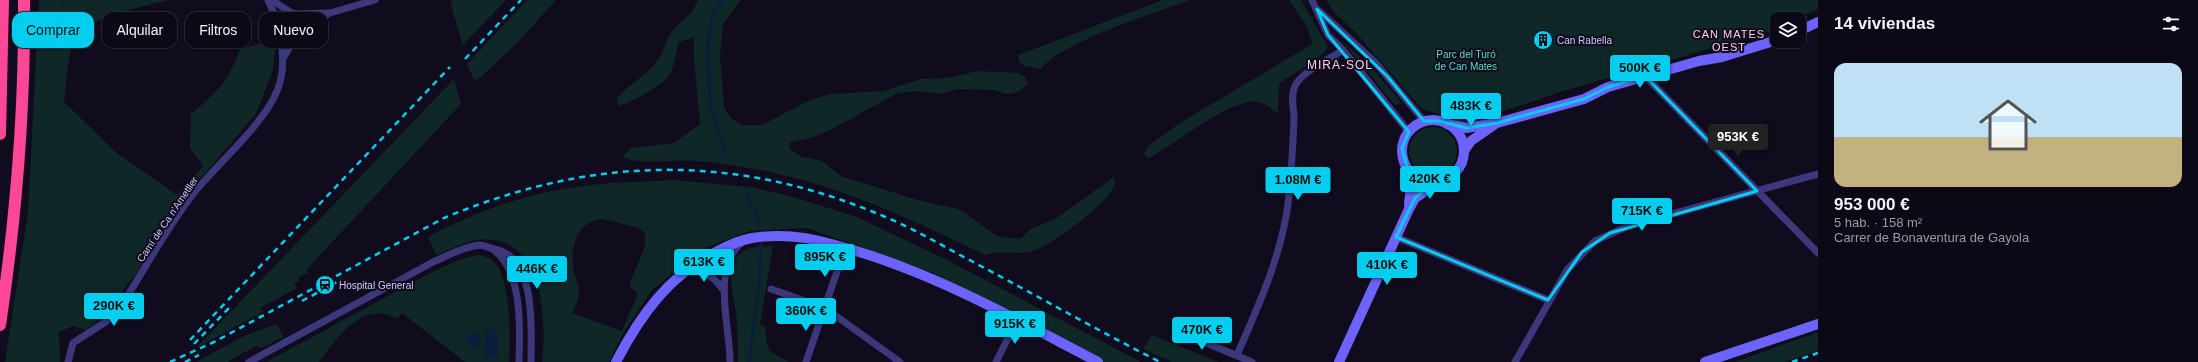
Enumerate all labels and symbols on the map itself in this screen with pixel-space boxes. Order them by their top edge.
district label: CAN MATES OEST [1693,28,1765,53]
building icon: Can Rabella [1532,29,1554,51]
place label: Can Rabella [1557,35,1612,46]
park label: Parc del Turó de Can Mates [1435,49,1497,72]
pin: 500K € [1607,55,1673,89]
district label: MIRA-SOL [1307,58,1373,72]
pin: 483K € [1438,93,1504,127]
pin: 953K € [1705,124,1771,158]
pin: 420K € [1397,166,1463,200]
pin: 1.08M € [1261,167,1335,201]
street label: Camí de Ca n'Ametller [135,174,200,264]
pin: 715K € [1609,198,1675,232]
pin: 895K € [792,244,858,278]
pin: 613K € [671,249,737,283]
pin: 410K € [1354,252,1420,286]
pin: 446K € [504,256,570,290]
station icon: Hospital General [314,274,336,296]
place label: Hospital General [339,280,413,291]
pin: 290K € [81,293,147,327]
pin: 360K € [773,298,839,332]
pin: 915K € [982,311,1048,345]
pin: 470K € [1169,317,1235,351]

